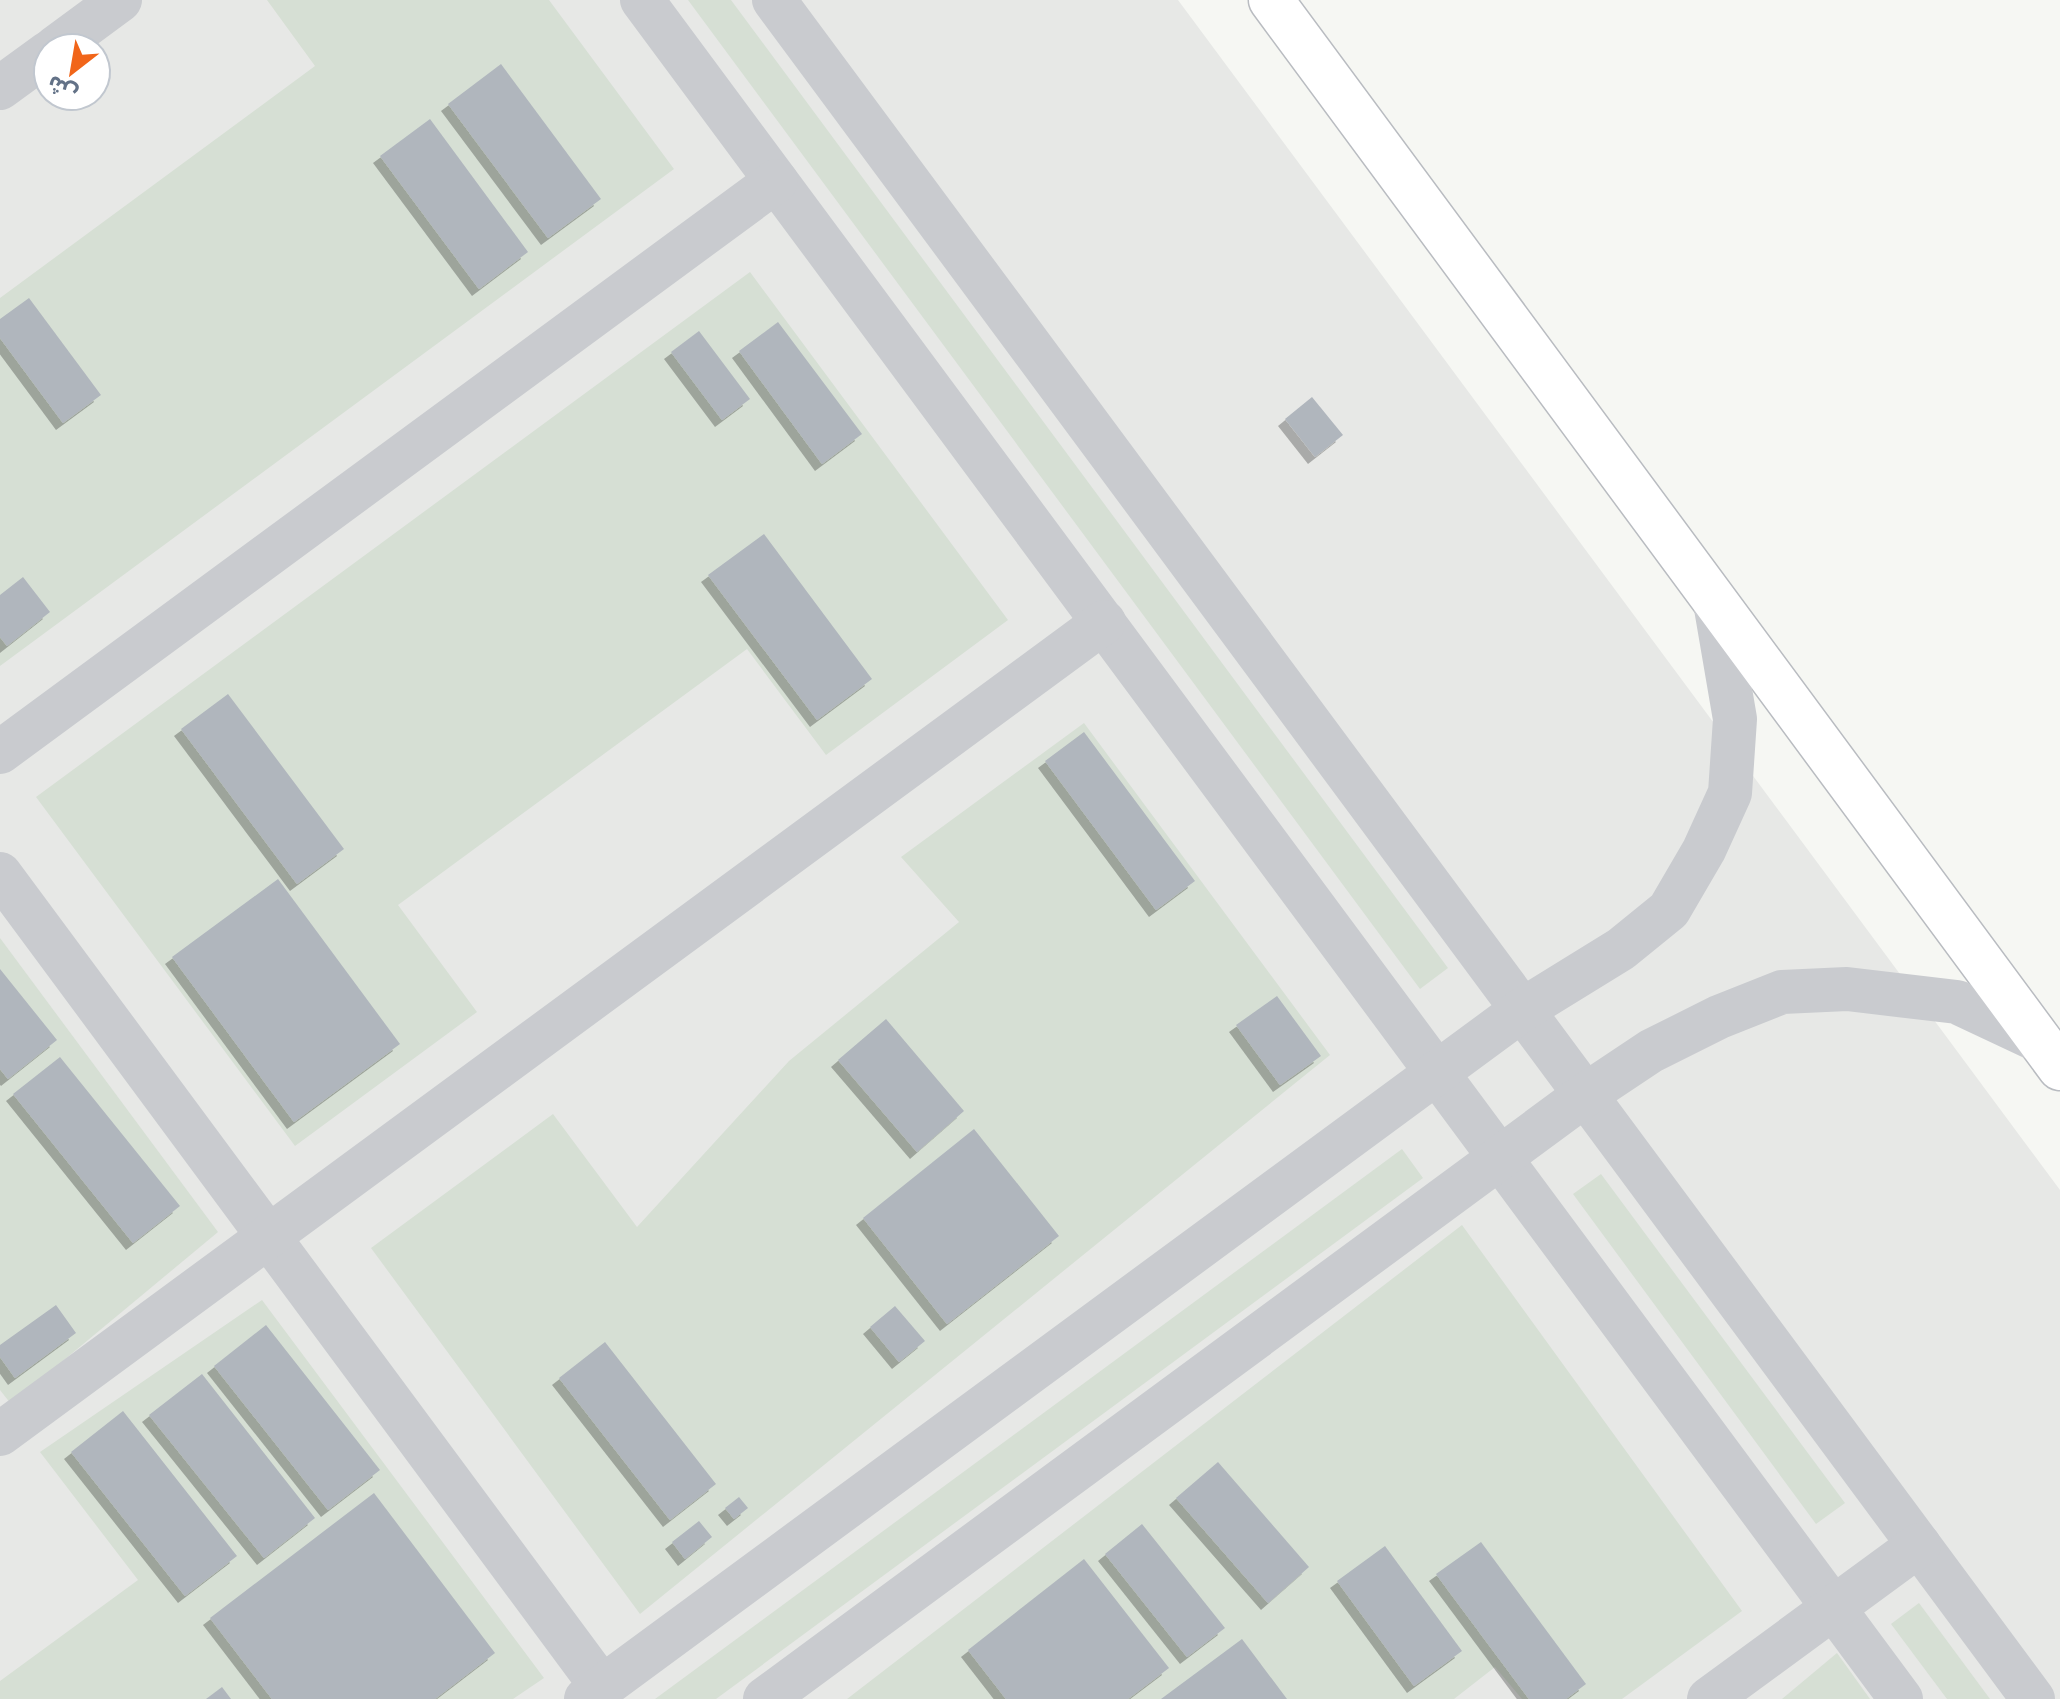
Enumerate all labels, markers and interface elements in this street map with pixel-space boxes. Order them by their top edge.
north arrow [32,32,112,112]
text: ش [42,69,82,108]

